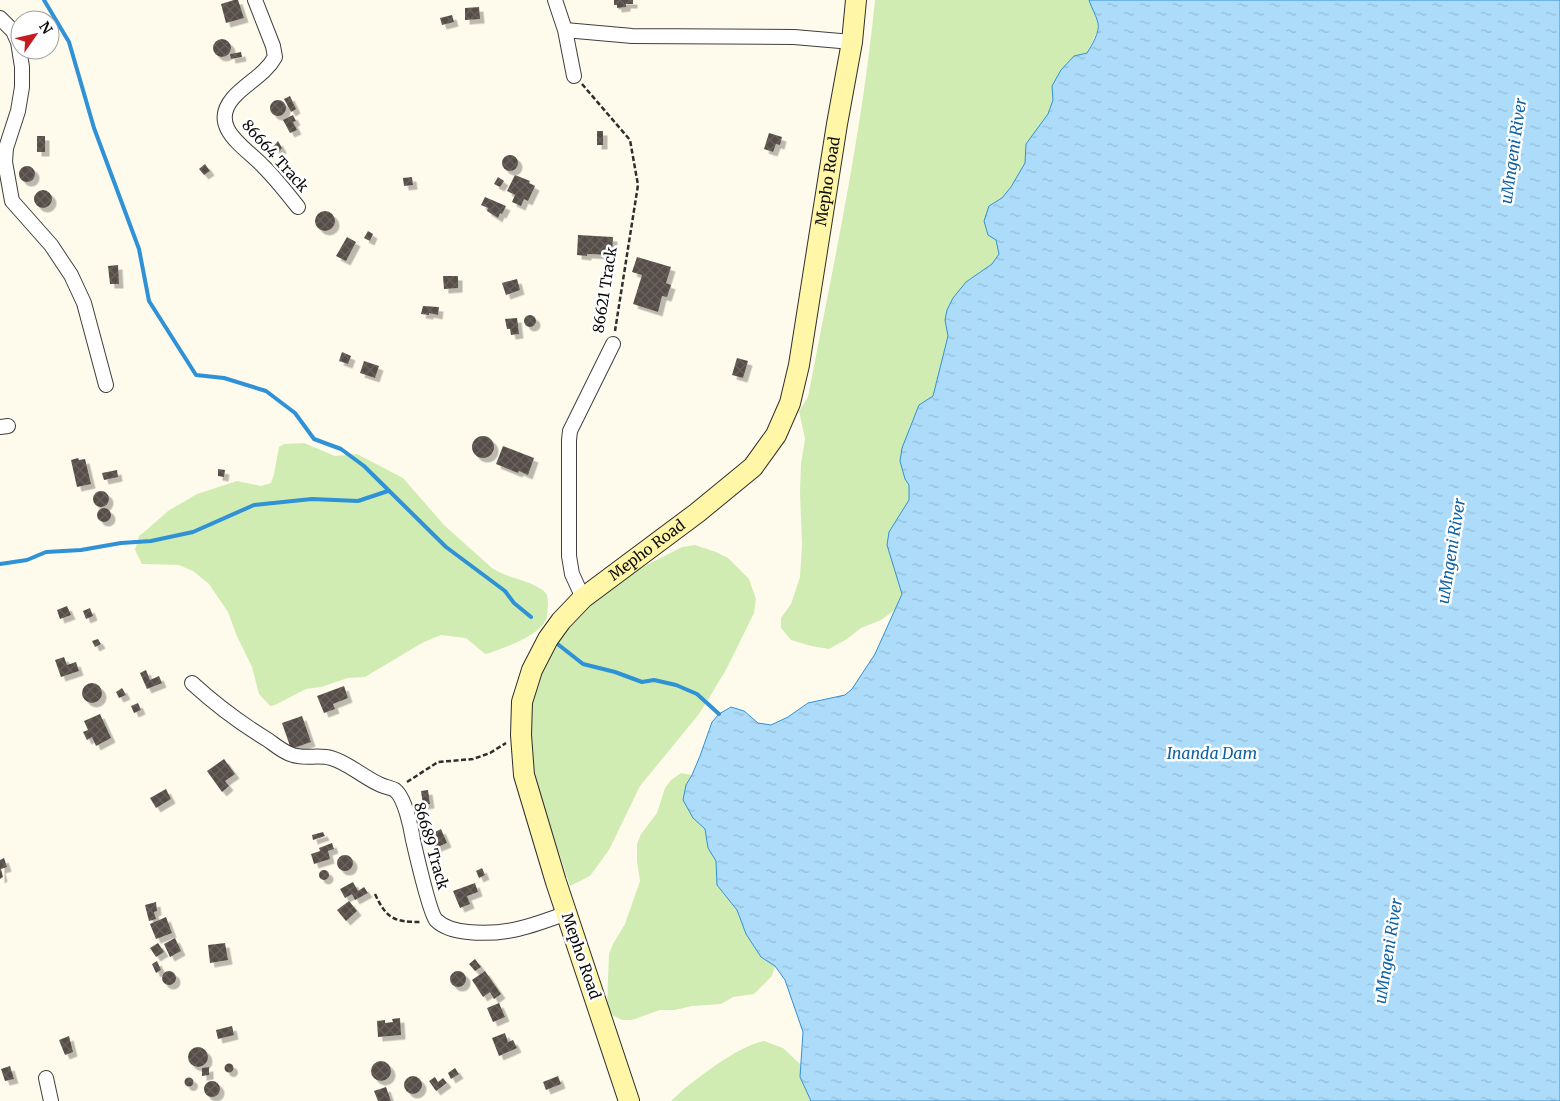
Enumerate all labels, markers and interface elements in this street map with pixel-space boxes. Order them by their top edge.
north arrow [10,10,60,60]
text: N [35,18,56,37]
water label: uMngeni River [1496,96,1530,205]
street label: 86664 Track [238,116,313,196]
street label: Mepho Road [811,135,844,227]
street label: 86621 Track [588,245,621,334]
water label: uMngeni River [1433,496,1469,605]
street label: Mepho Road [605,515,689,584]
water label: Inanda Dam [1167,743,1257,763]
street label: 86689 Track [410,800,453,892]
water label: uMngeni River [1370,896,1406,1005]
street label: Mepho Road [558,910,605,1002]

